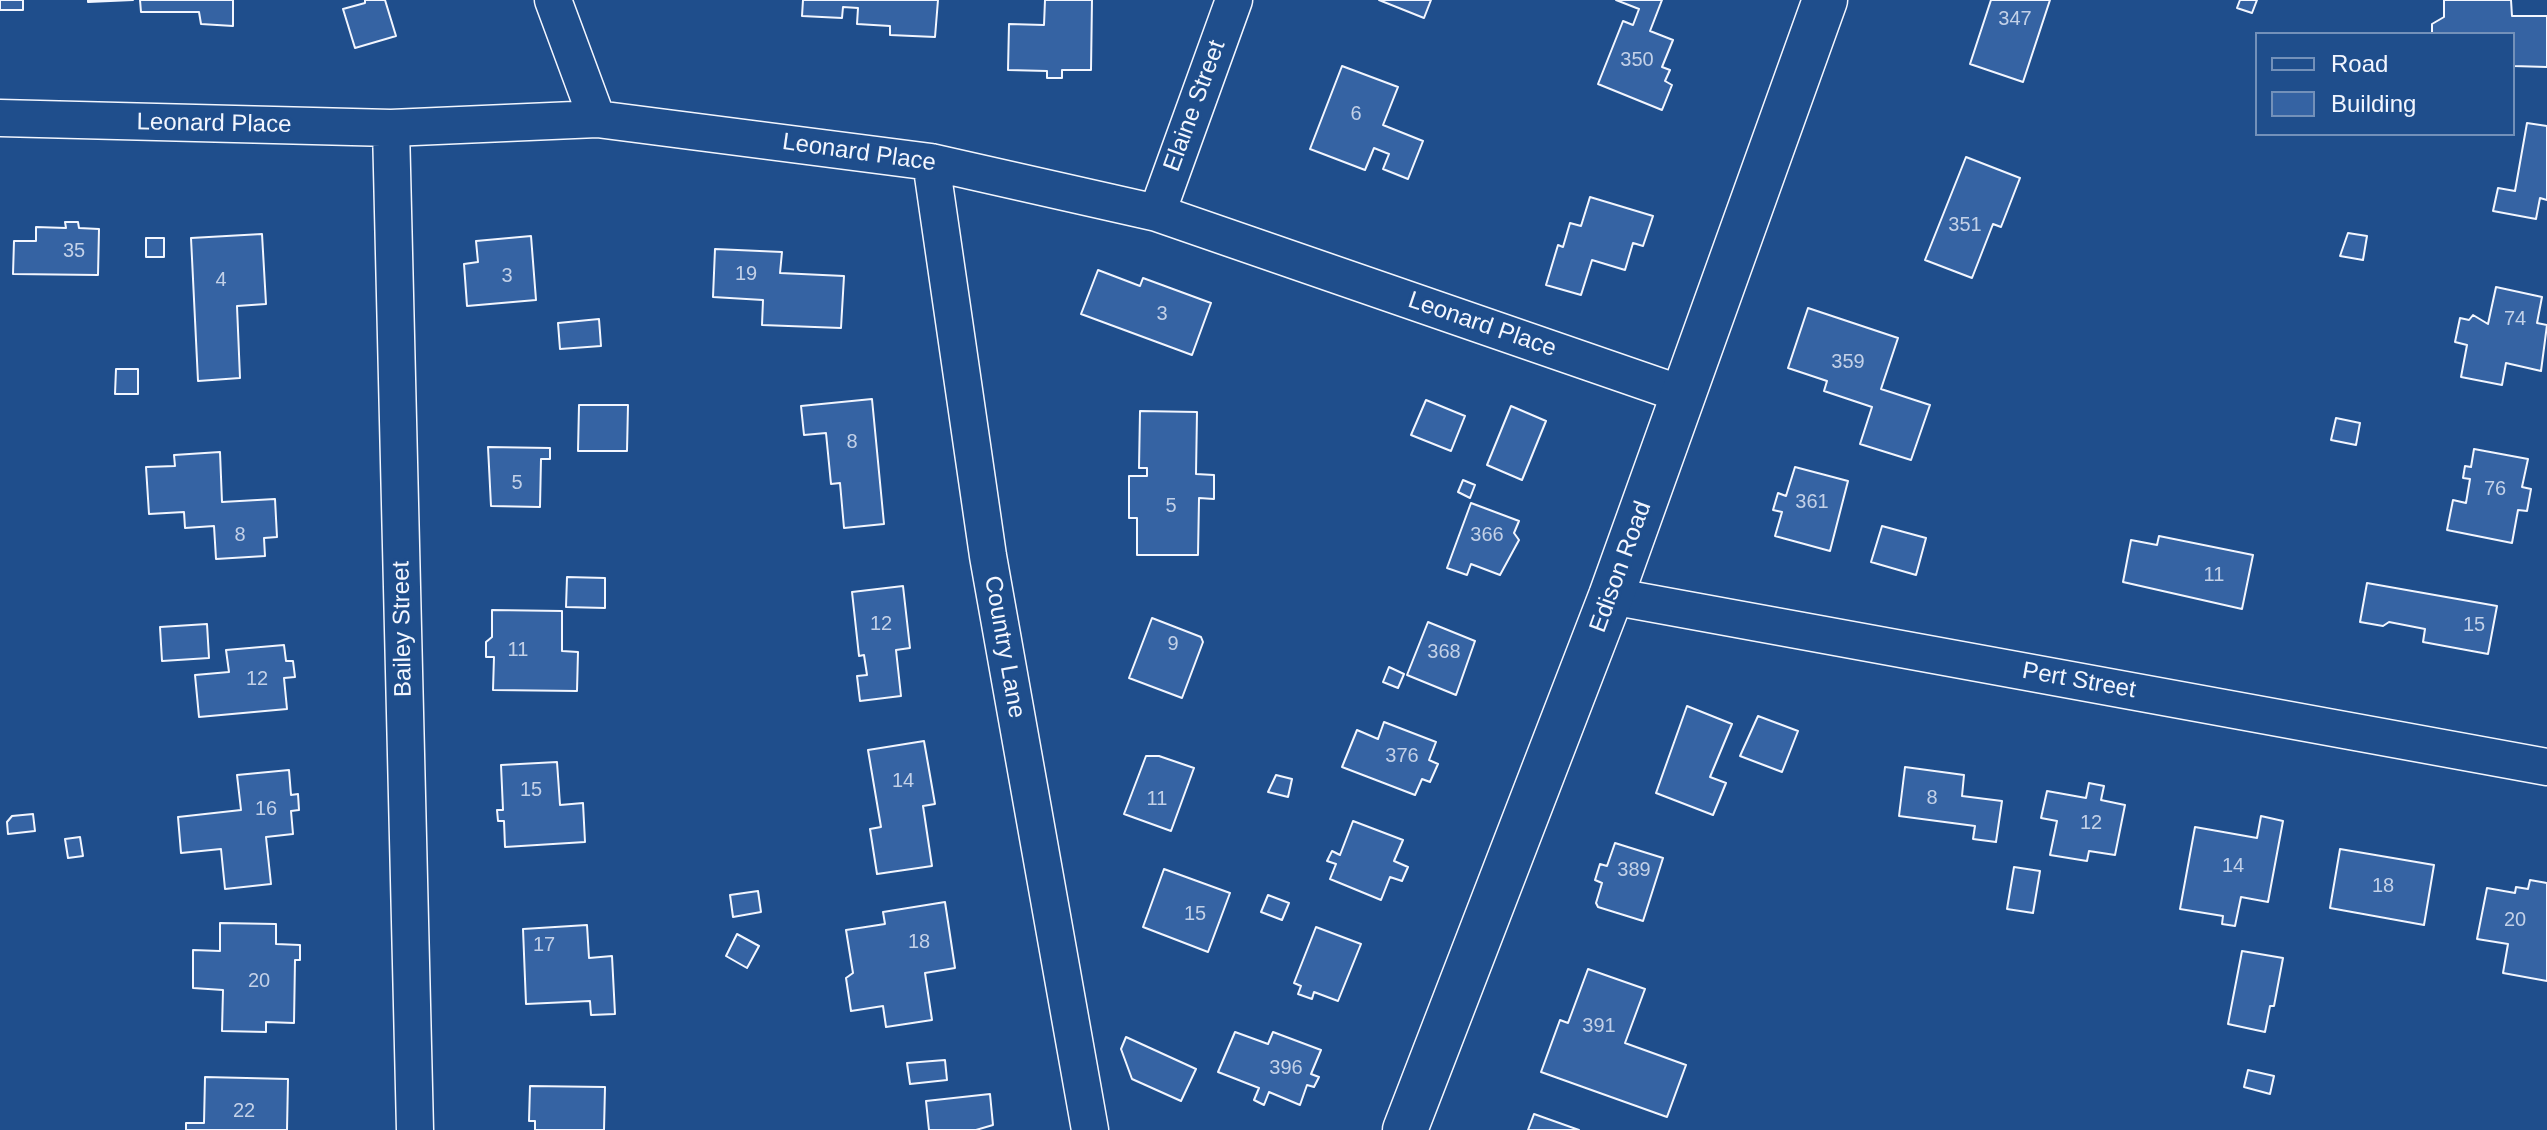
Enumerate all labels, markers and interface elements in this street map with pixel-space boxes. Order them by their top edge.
house number: 347 [1998,7,2032,31]
legend [2255,32,2515,136]
street label: Elaine Street [1158,37,1232,175]
house number: 350 [1620,48,1654,72]
text: Road [2331,50,2388,77]
text: Building [2331,90,2416,117]
house number: 6 [1350,102,1362,126]
street label: Leonard Place [136,108,292,140]
street label: Leonard Place [780,128,938,178]
house number: 351 [1948,213,1982,237]
house number: 35 [63,239,85,263]
house number: 19 [735,262,757,286]
house number: 3 [501,264,513,288]
house number: 4 [215,268,227,292]
street label: Leonard Place [1404,286,1560,364]
house number: 3 [1156,302,1168,326]
house number: 74 [2504,307,2526,331]
house number: 359 [1831,350,1865,374]
house number: 8 [846,430,858,454]
house number: 5 [511,471,523,495]
house number: 76 [2484,477,2506,501]
house number: 361 [1795,490,1829,514]
house number: 5 [1165,494,1177,518]
street label: Edison Road [1584,498,1658,636]
house number: 8 [234,523,246,547]
house number: 366 [1470,523,1504,547]
street label: Bailey Street [387,561,419,697]
house number: 11 [2204,563,2224,587]
street label: Country Lane [977,574,1031,720]
house number: 12 [870,612,892,636]
house number: 15 [2463,613,2485,637]
house number: 9 [1167,632,1179,656]
house number: 11 [508,638,528,662]
house number: 368 [1427,640,1461,664]
street label: Pert Street [2020,657,2138,705]
house number: 12 [246,667,268,691]
house number: 376 [1385,744,1419,768]
house number: 14 [892,769,914,793]
house number: 15 [520,778,542,802]
house number: 8 [1926,786,1938,810]
house number: 11 [1147,787,1167,811]
house number: 16 [255,797,277,821]
house number: 12 [2080,811,2102,835]
house number: 14 [2222,854,2244,878]
house number: 389 [1617,858,1651,882]
house number: 18 [2372,874,2394,898]
house number: 15 [1184,902,1206,926]
house number: 20 [2504,908,2526,932]
house number: 18 [908,930,930,954]
house number: 17 [533,933,555,957]
house number: 20 [248,969,270,993]
house number: 391 [1582,1014,1616,1038]
house number: 396 [1269,1056,1303,1080]
house number: 22 [233,1099,255,1123]

